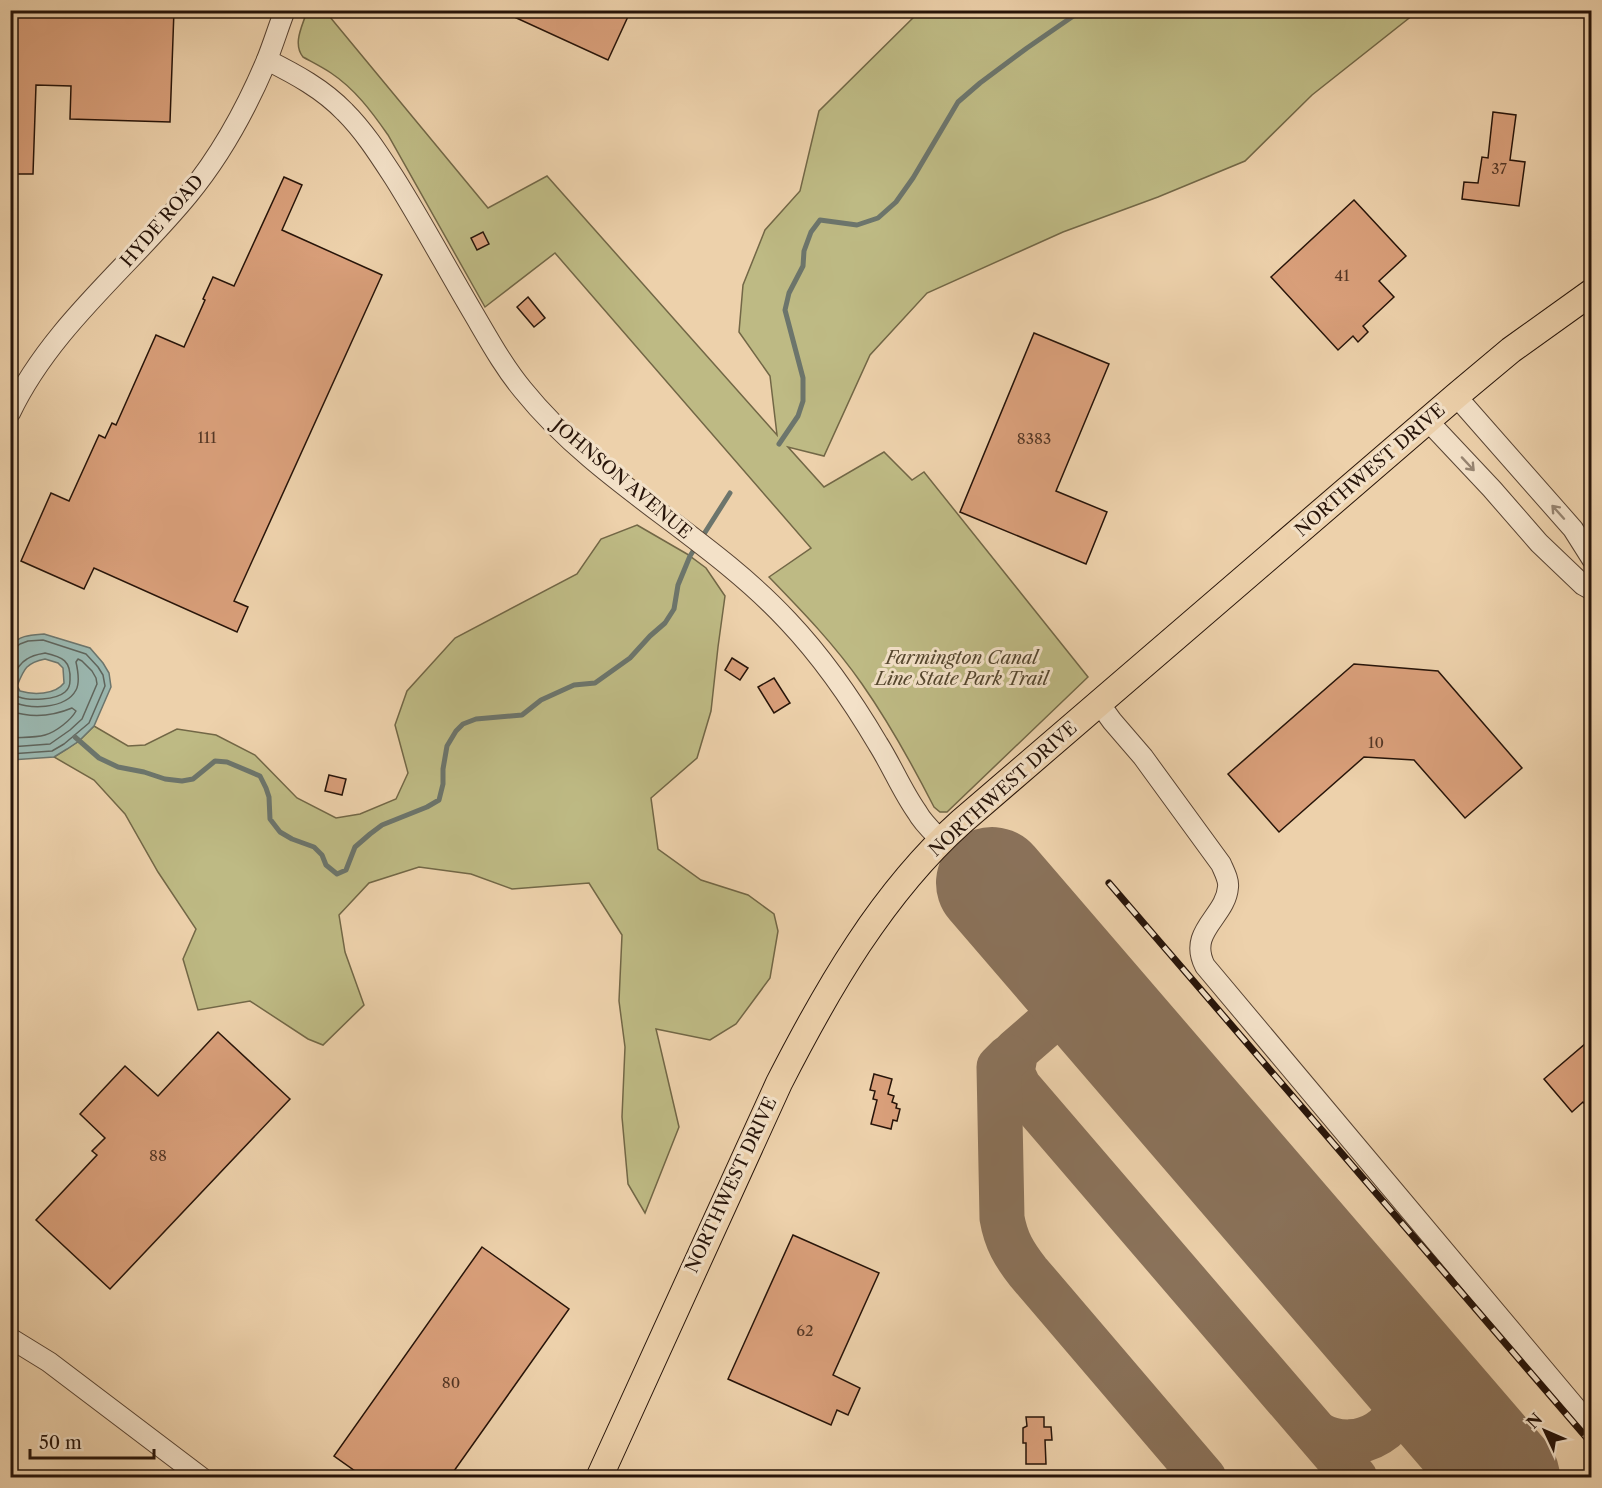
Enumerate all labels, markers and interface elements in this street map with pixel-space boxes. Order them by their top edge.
house number: 37 [1491,159,1507,178]
street label: HYDE ROAD [116,170,208,272]
house number: 41 [1335,266,1350,285]
street label: NORTHWEST DRIVE [1290,399,1450,541]
street label: JOHNSON AVENUE [546,413,696,543]
house number: 111 [198,428,217,447]
house number: 8383 [1017,429,1051,448]
one-way arrow [1461,456,1475,471]
one-way arrow [1551,505,1565,520]
park label: Farmington Canal Line State Park Trail [873,647,1051,690]
street label: NORTHWEST DRIVE [924,717,1082,861]
house number: 10 [1368,733,1384,752]
street label: NORTHWEST DRIVE [681,1094,781,1276]
house number: 88 [149,1146,167,1165]
house number: 62 [796,1321,814,1340]
house number: 80 [442,1373,460,1392]
north arrow [1515,1401,1575,1461]
text: N [1522,1409,1546,1433]
scale bar [30,1422,154,1460]
text: 50 m [39,1432,82,1454]

